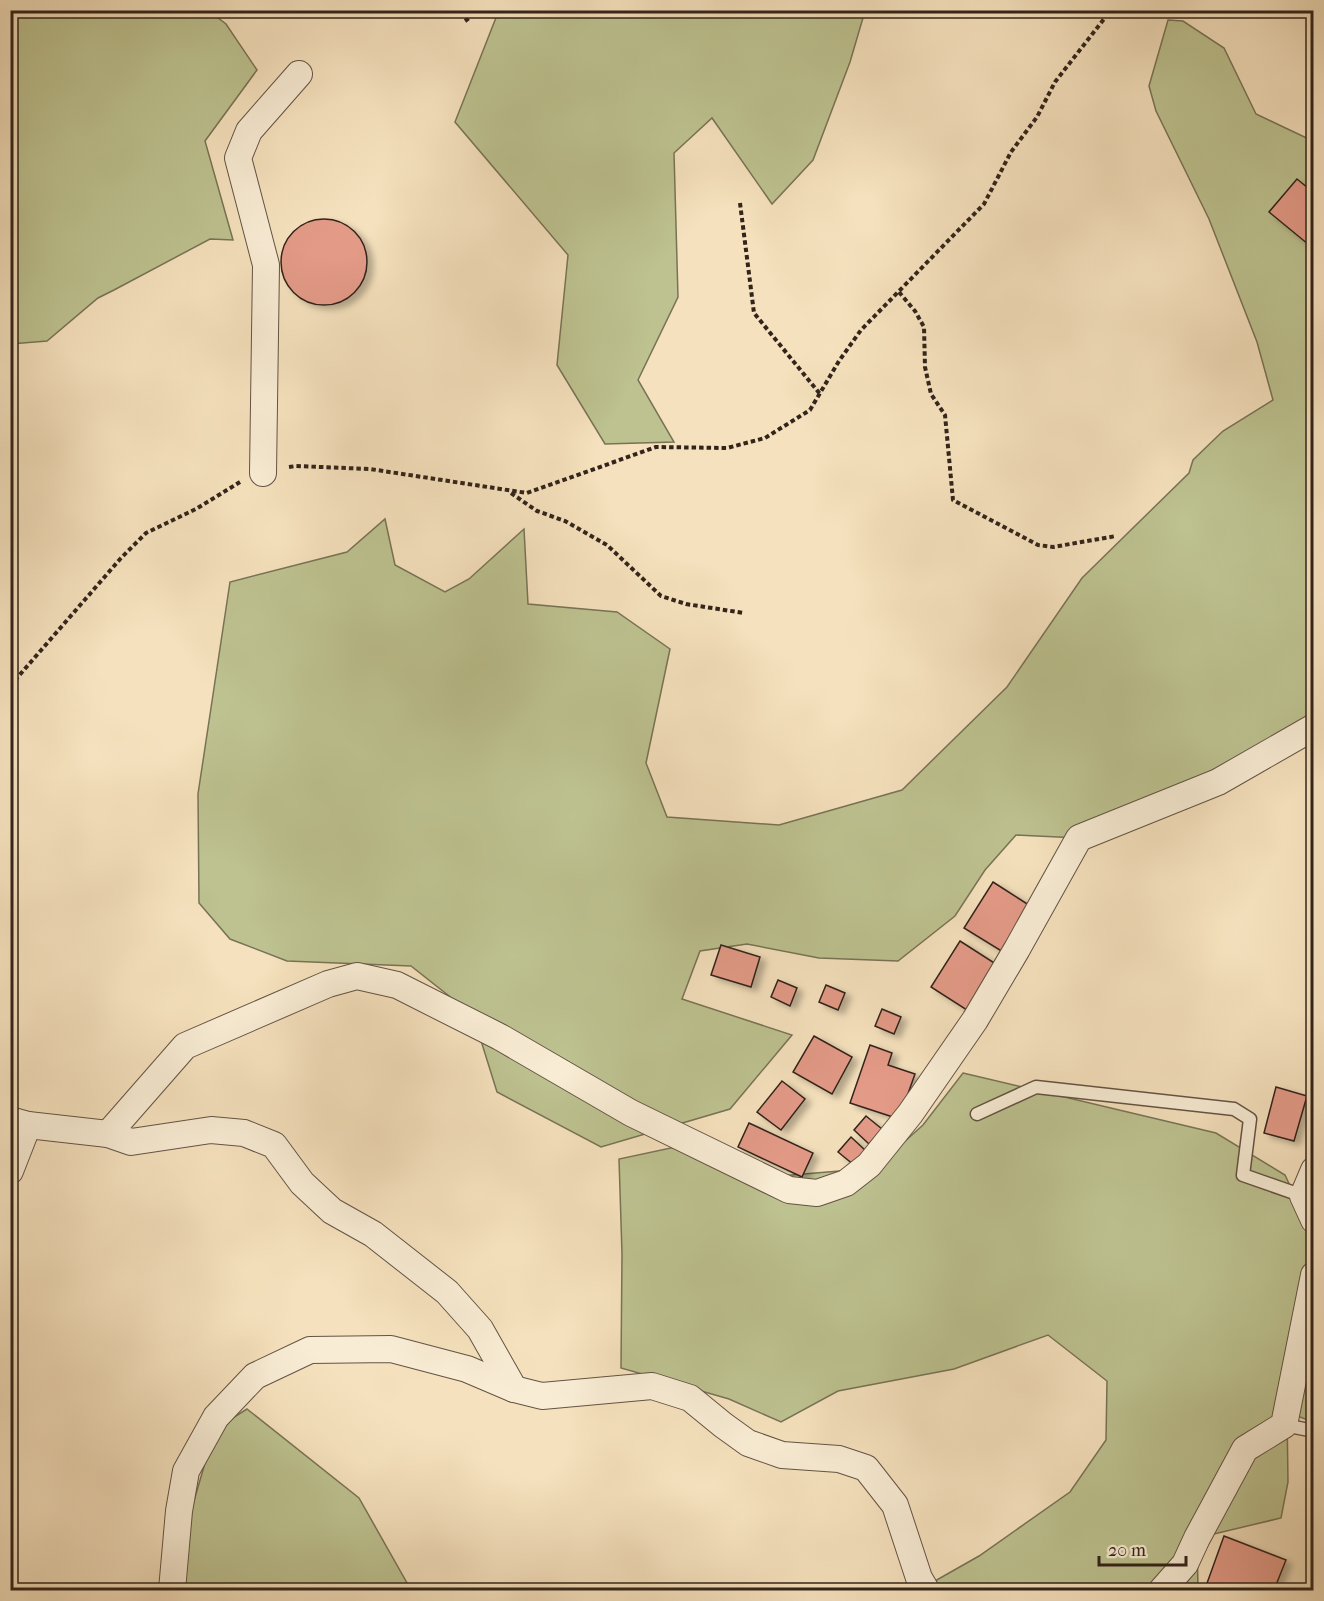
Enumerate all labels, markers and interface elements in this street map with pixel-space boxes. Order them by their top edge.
scale bar [1099,1529,1186,1567]
text: 20 m [1108,1540,1146,1561]

